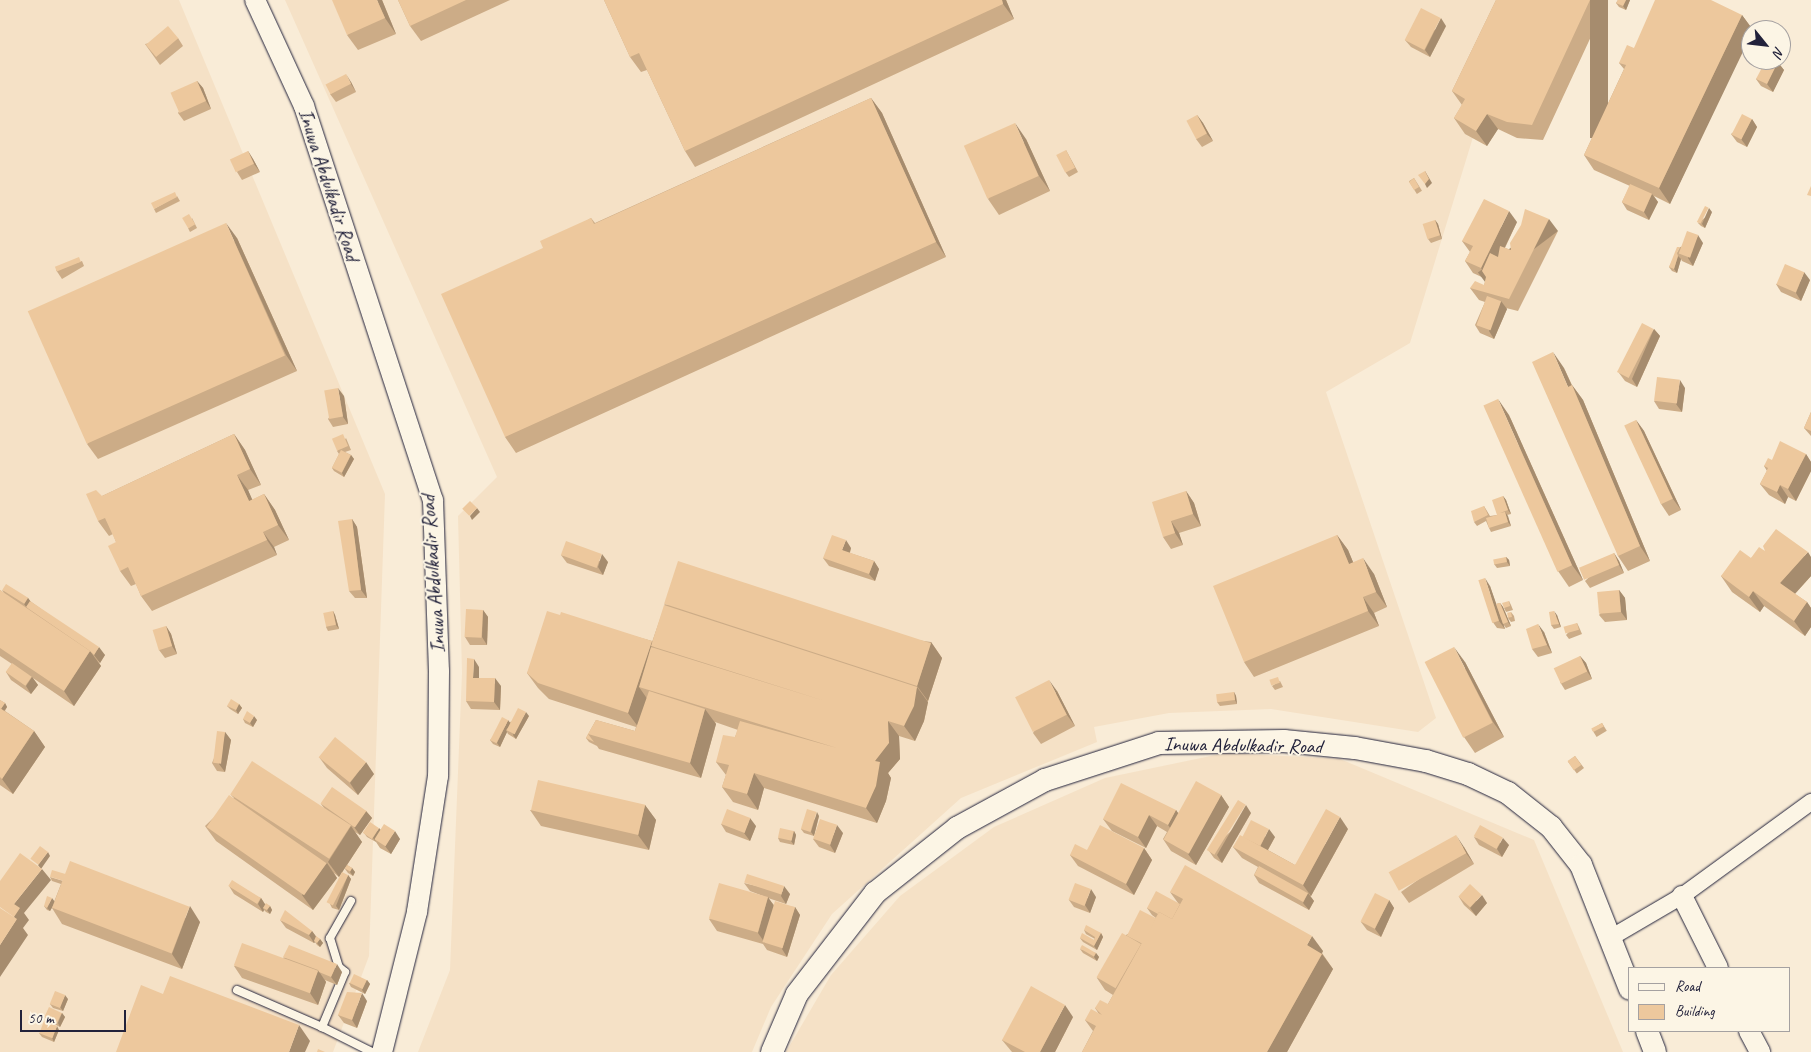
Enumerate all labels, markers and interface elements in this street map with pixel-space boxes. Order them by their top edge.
north arrow [1741,20,1791,70]
text: N [1769,44,1788,60]
street label: Inuwa Abdulkadir Road [293,107,365,263]
street label: Inuwa Abdulkadir Road [416,495,450,653]
street label: Inuwa Abdulkadir Road [1164,732,1322,758]
legend [1628,967,1791,1032]
text: Road [1675,977,1700,996]
scale bar [22,1000,129,1032]
text: Building [1675,1002,1714,1021]
text: 50 m [28,1009,54,1028]

